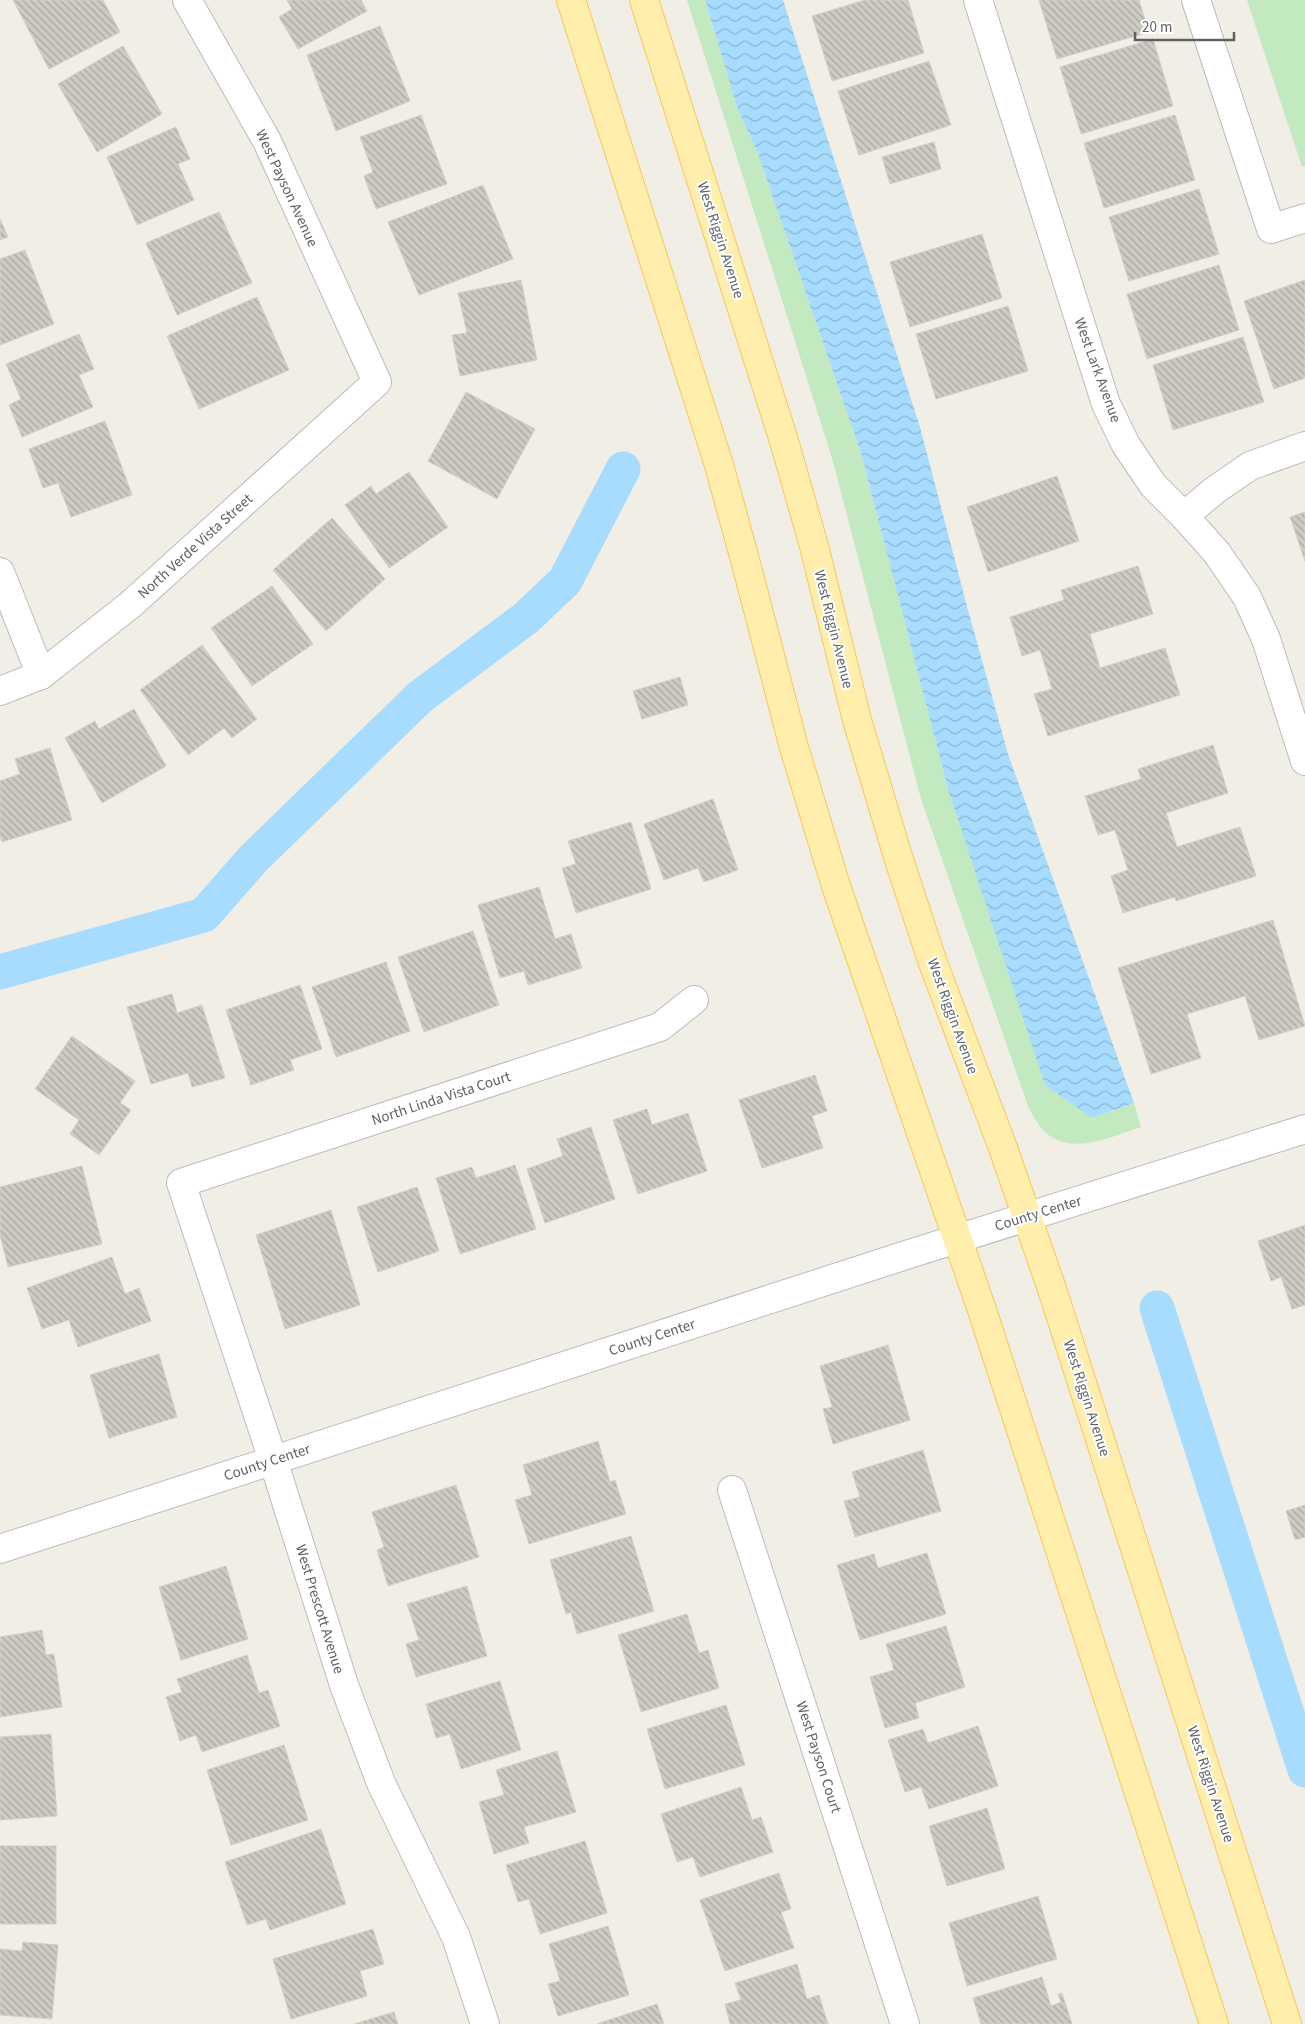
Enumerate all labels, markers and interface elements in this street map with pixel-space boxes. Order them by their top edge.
scale bar [1135,10,1234,42]
text: 20 m [1142,17,1172,38]
street label: West Payson Avenue [250,126,323,250]
street label: West Riggin Avenue [692,179,749,301]
street label: West Lark Avenue [1069,315,1126,425]
street label: North Verde Vista Street [133,489,257,604]
street label: West Riggin Avenue [809,568,858,691]
street label: West Riggin Avenue [922,955,983,1077]
street label: North Linda Vista Court [369,1066,513,1131]
street label: County Center [992,1190,1085,1237]
street label: County Center [606,1313,699,1361]
street label: West Riggin Avenue [1058,1337,1115,1459]
street label: County Center [221,1438,314,1486]
street label: West Prescott Avenue [290,1542,349,1676]
street label: West Payson Court [791,1699,847,1816]
street label: West Riggin Avenue [1182,1723,1239,1845]

